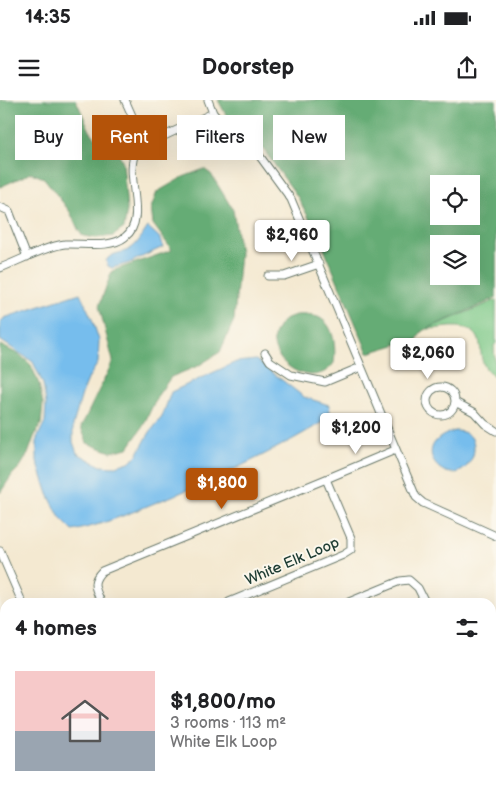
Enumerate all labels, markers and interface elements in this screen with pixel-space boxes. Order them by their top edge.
text: 14:35 [25,6,71,29]
icon: menu [15,54,43,82]
text: Doorstep [202,54,294,81]
icon: share [453,54,481,82]
chip: Buy [15,115,82,160]
chip: Rent [92,115,167,160]
chip: Filters [177,115,263,160]
chip: New [273,115,345,160]
map controls [430,175,480,285]
button: locate [430,175,480,225]
pin: $2,960 [251,220,333,262]
text: $2,960 [266,226,318,245]
button: layers [430,235,480,285]
pin: $2,060 [387,338,469,380]
text: $2,060 [401,344,455,363]
pin: $1,200 [315,412,397,455]
text: $1,200 [331,419,381,438]
pin: $1,800 [181,468,263,510]
text: $1,800 [197,474,247,493]
street label: White Elk Loop [242,533,342,590]
icon: filters [453,614,481,642]
text: 4 homes [15,616,97,641]
text: $1,800/mo [170,689,276,714]
icon: home [55,691,115,751]
text: 3 rooms · 113 m² [170,714,286,733]
text: White Elk Loop [170,733,277,752]

